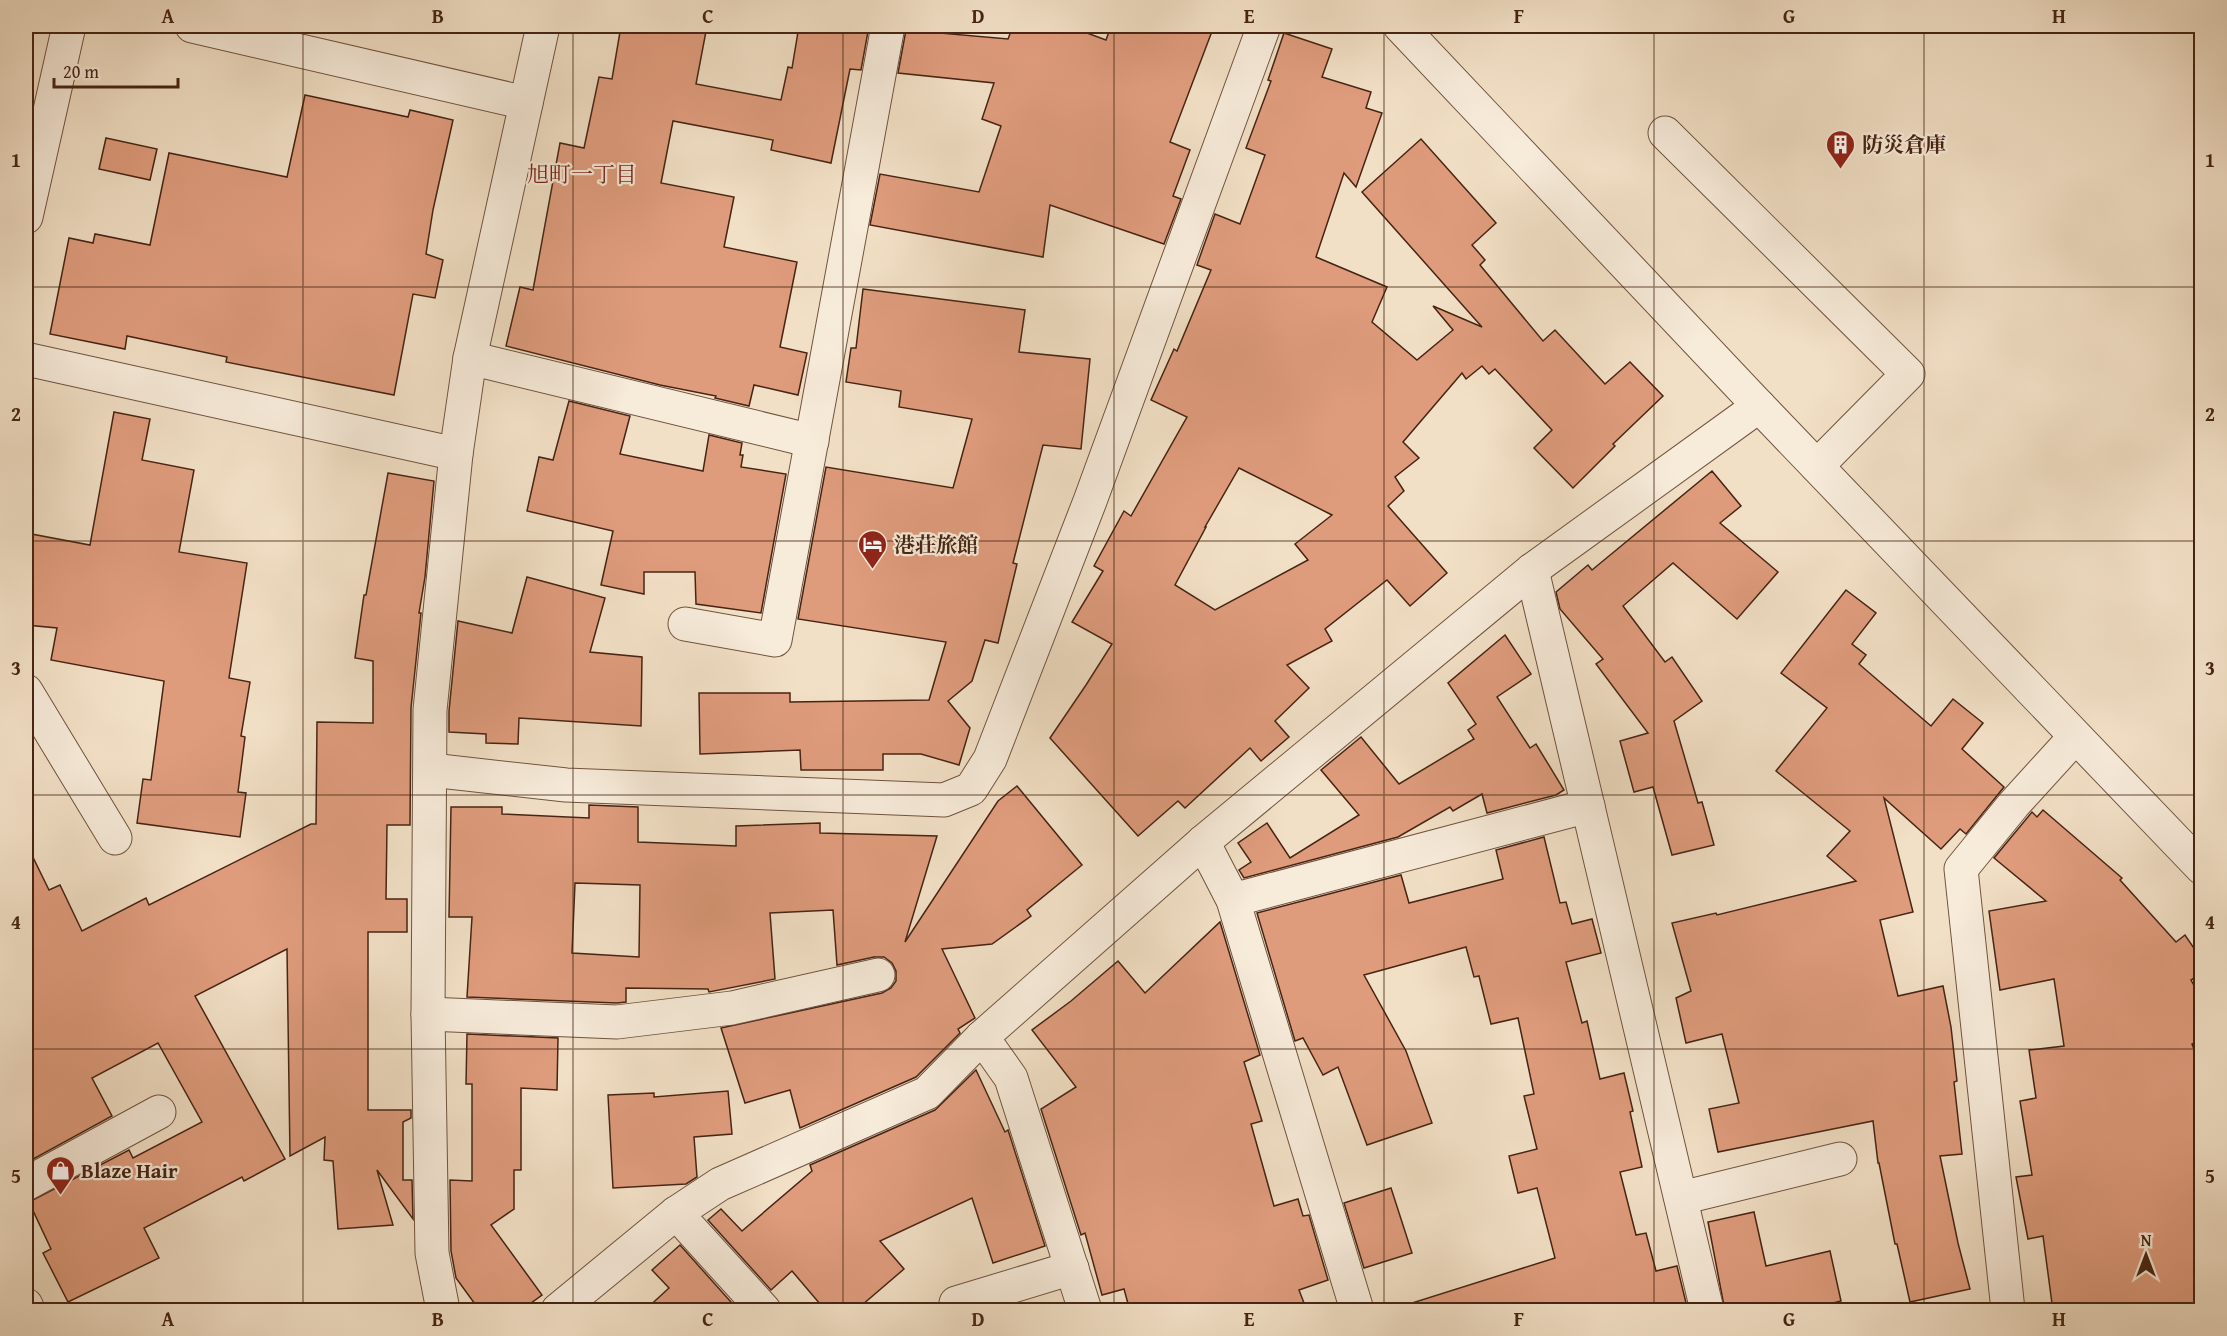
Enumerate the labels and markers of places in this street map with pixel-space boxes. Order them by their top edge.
building icon: 防災倉庫 [1825,128,1857,170]
place label: 防災倉庫 [1862,129,1946,160]
hotel icon: 港荘旅館 [857,528,889,570]
place label: 港荘旅館 [894,529,978,560]
shop icon: Blaze Hair [44,1154,76,1196]
place label: Blaze Hair [81,1155,178,1186]

